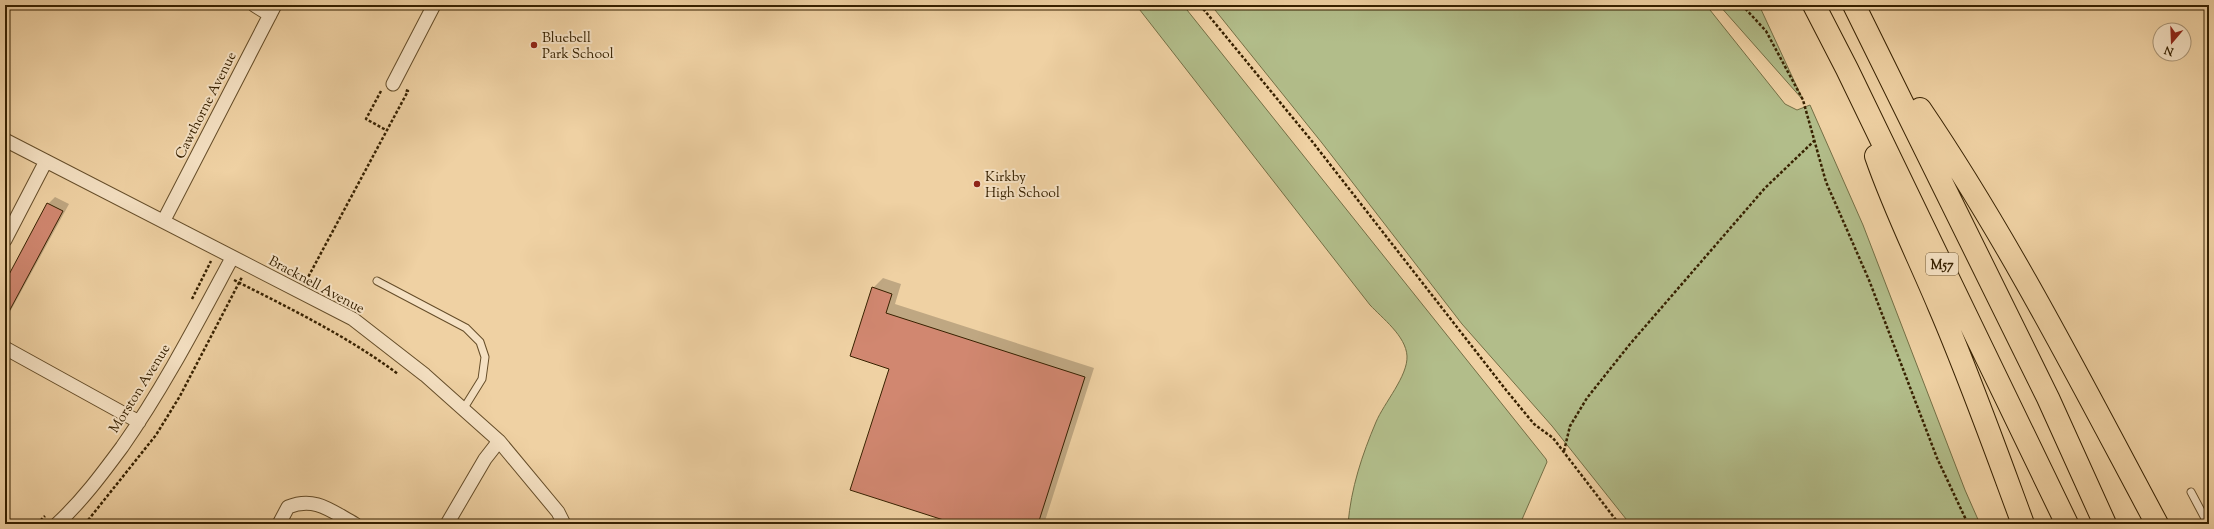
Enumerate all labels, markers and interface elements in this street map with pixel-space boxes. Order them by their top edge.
north arrow [2152,22,2192,62]
place label: Bluebell Park School [542,29,614,65]
marker: Bluebell Park School [529,40,539,50]
text: N [2162,41,2177,60]
street label: Cawthorne Avenue [171,49,242,163]
place label: Kirkby High School [985,168,1060,204]
marker: Kirkby High School [972,179,982,189]
street label: Bracknell Avenue [264,252,368,320]
road number: M57 [1926,253,1958,275]
street label: Morston Avenue [105,341,176,437]

